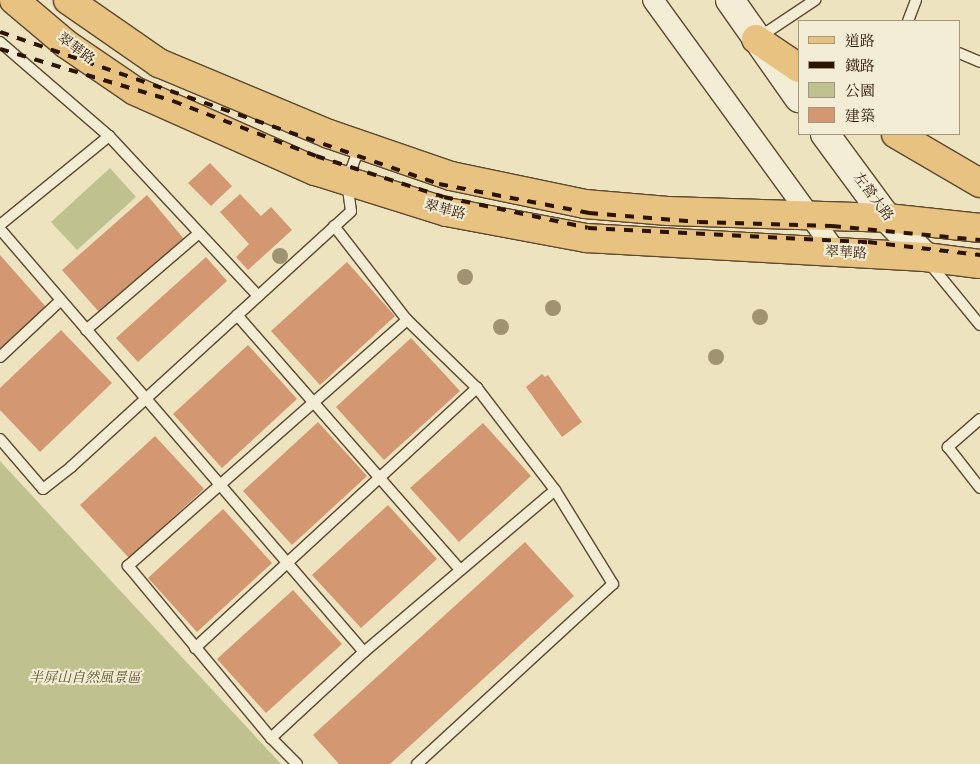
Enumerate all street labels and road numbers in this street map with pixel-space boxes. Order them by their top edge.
street label: 翠華路 [54,30,98,68]
street label: 左營大路 [849,170,897,224]
street label: 翠華路 [423,197,467,223]
street label: 翠華路 [825,244,867,262]

